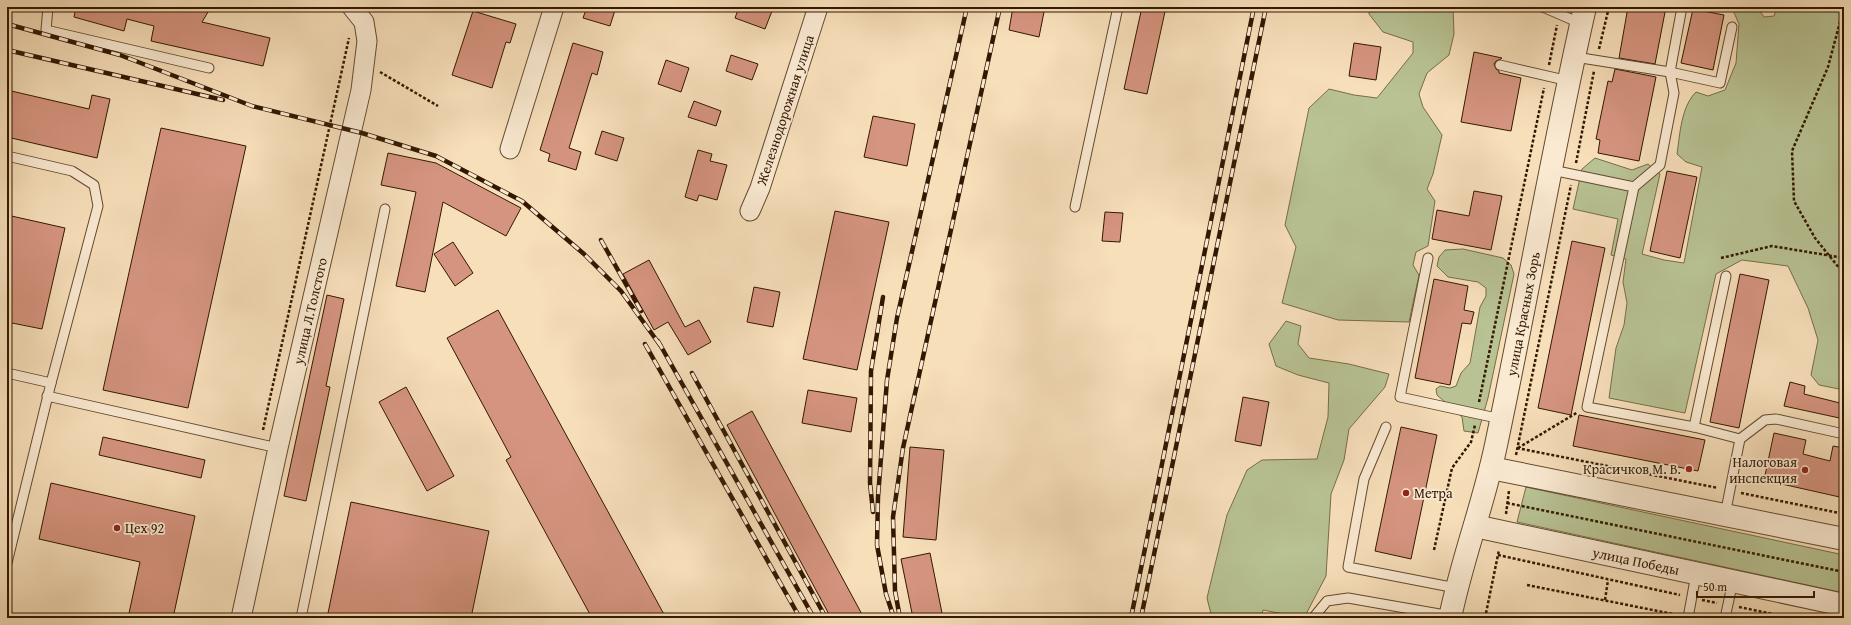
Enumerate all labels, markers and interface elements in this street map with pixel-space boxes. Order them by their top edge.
street label: Железнодорожная улица [751,32,819,189]
street label: улица Красных Зорь [1501,250,1545,379]
street label: улица Л.Толстого [288,256,332,367]
place label: Налоговая инспекция [1729,452,1797,488]
place label: Красичков М. В. [1583,459,1681,479]
marker: Красичков М. В. [1684,464,1694,474]
marker: Налоговая инспекция [1800,465,1810,475]
place label: Метра [1414,483,1453,503]
marker: Метра [1401,488,1411,498]
place label: Цех 92 [125,518,164,538]
marker: Цех 92 [112,523,122,533]
street label: улица Победы [1590,542,1681,580]
scale bar [1697,573,1814,599]
text: 50 m [1703,578,1727,595]

